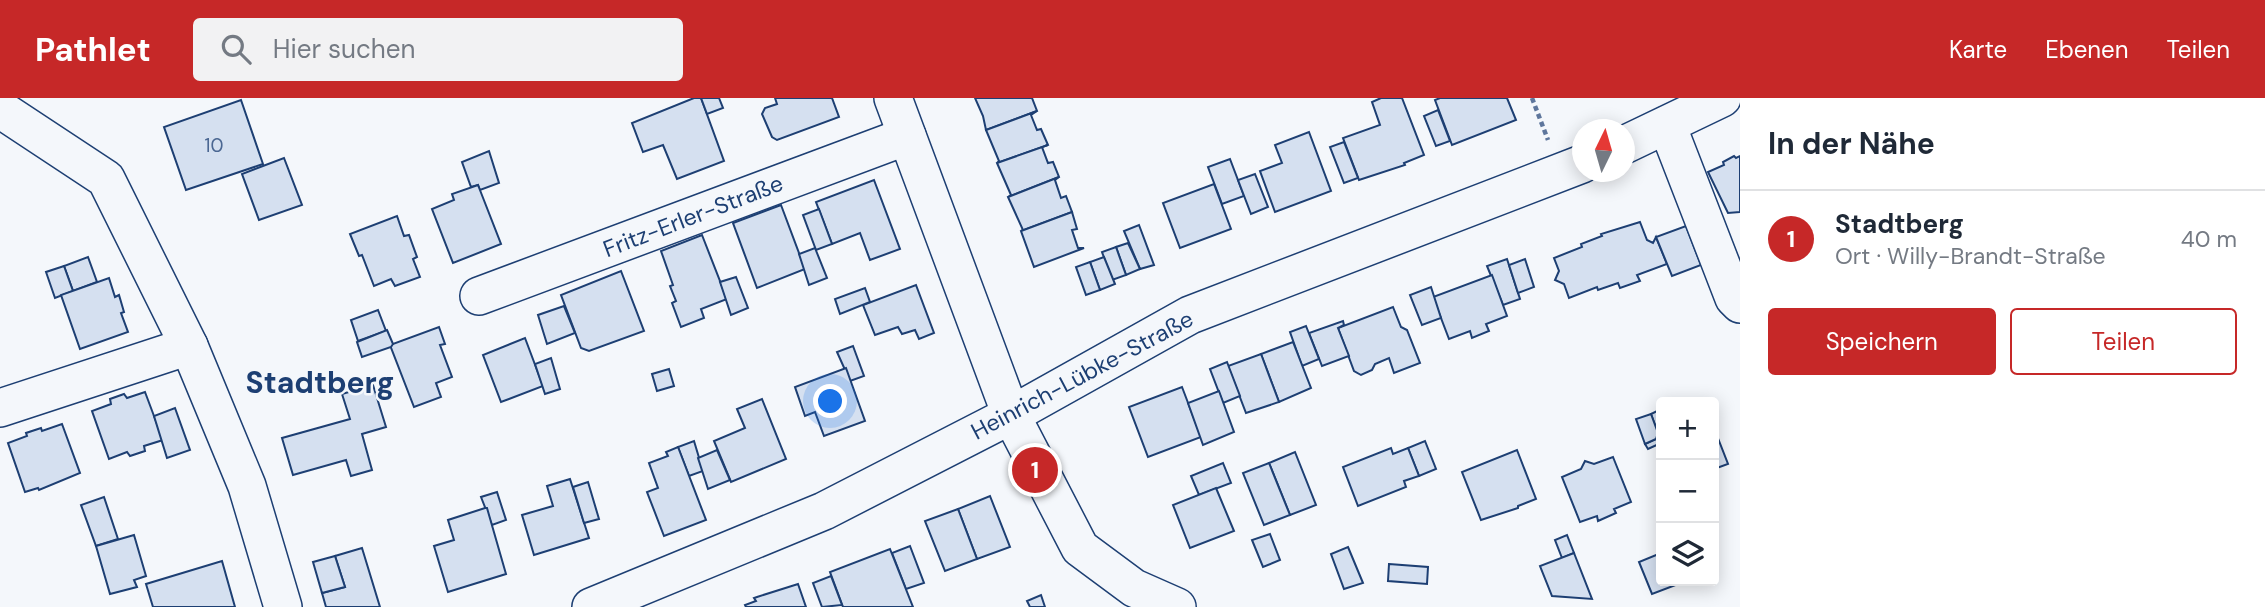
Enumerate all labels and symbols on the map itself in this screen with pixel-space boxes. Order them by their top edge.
north arrow [1572,119,1635,182]
house number: 10 [205,133,223,158]
street label: Fritz-Erler-Straße [599,168,787,264]
street label: Heinrich-Lübke-Straße [966,304,1198,446]
district label: Stadtberg [246,363,394,402]
your location [813,384,847,418]
pin: 1 [1012,444,1058,496]

